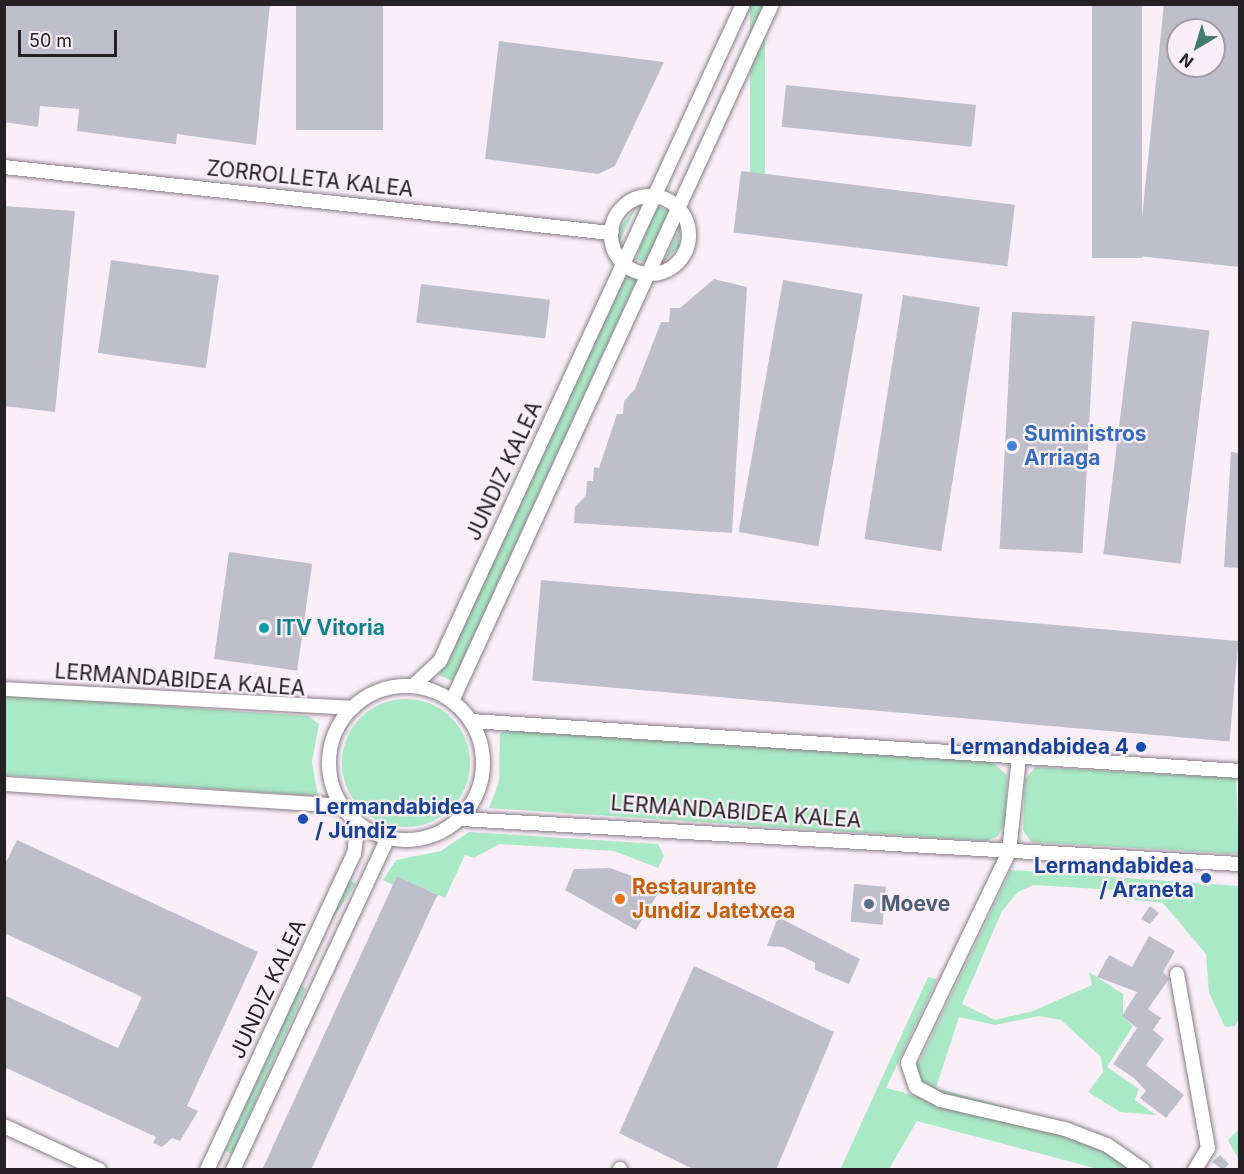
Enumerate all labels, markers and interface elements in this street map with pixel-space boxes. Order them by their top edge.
scale bar [21,18,120,56]
north arrow [1166,18,1226,78]
text: 50 m [29,30,72,51]
text: N [1175,49,1197,72]
street label: ZORROLLETA KALEA [205,156,415,202]
street label: JUNDIZ KALEA [461,397,547,545]
place label: Suministros Arriaga [1024,421,1147,471]
marker: Suministros Arriaga [1005,439,1019,453]
place label: ITV Vitoria [276,615,385,641]
marker: ITV Vitoria [257,621,271,635]
street label: LERMANDABIDEA KALEA [54,659,306,701]
place label: Lermandabidea 4 [950,734,1129,760]
marker: Lermandabidea 4 [1134,740,1148,754]
street label: LERMANDABIDEA KALEA [610,791,862,833]
place label: Lermandabidea / Júndiz [315,794,475,844]
marker: Lermandabidea / Júndiz [296,812,310,826]
place label: Lermandabidea / Araneta [1034,853,1194,903]
marker: Lermandabidea / Araneta [1199,871,1213,885]
place label: Restaurante Jundiz Jatetxea [632,874,795,924]
place label: Moeve [881,891,950,917]
marker: Restaurante Jundiz Jatetxea [613,892,627,906]
marker: Moeve [862,897,876,911]
street label: JUNDIZ KALEA [225,915,311,1063]

